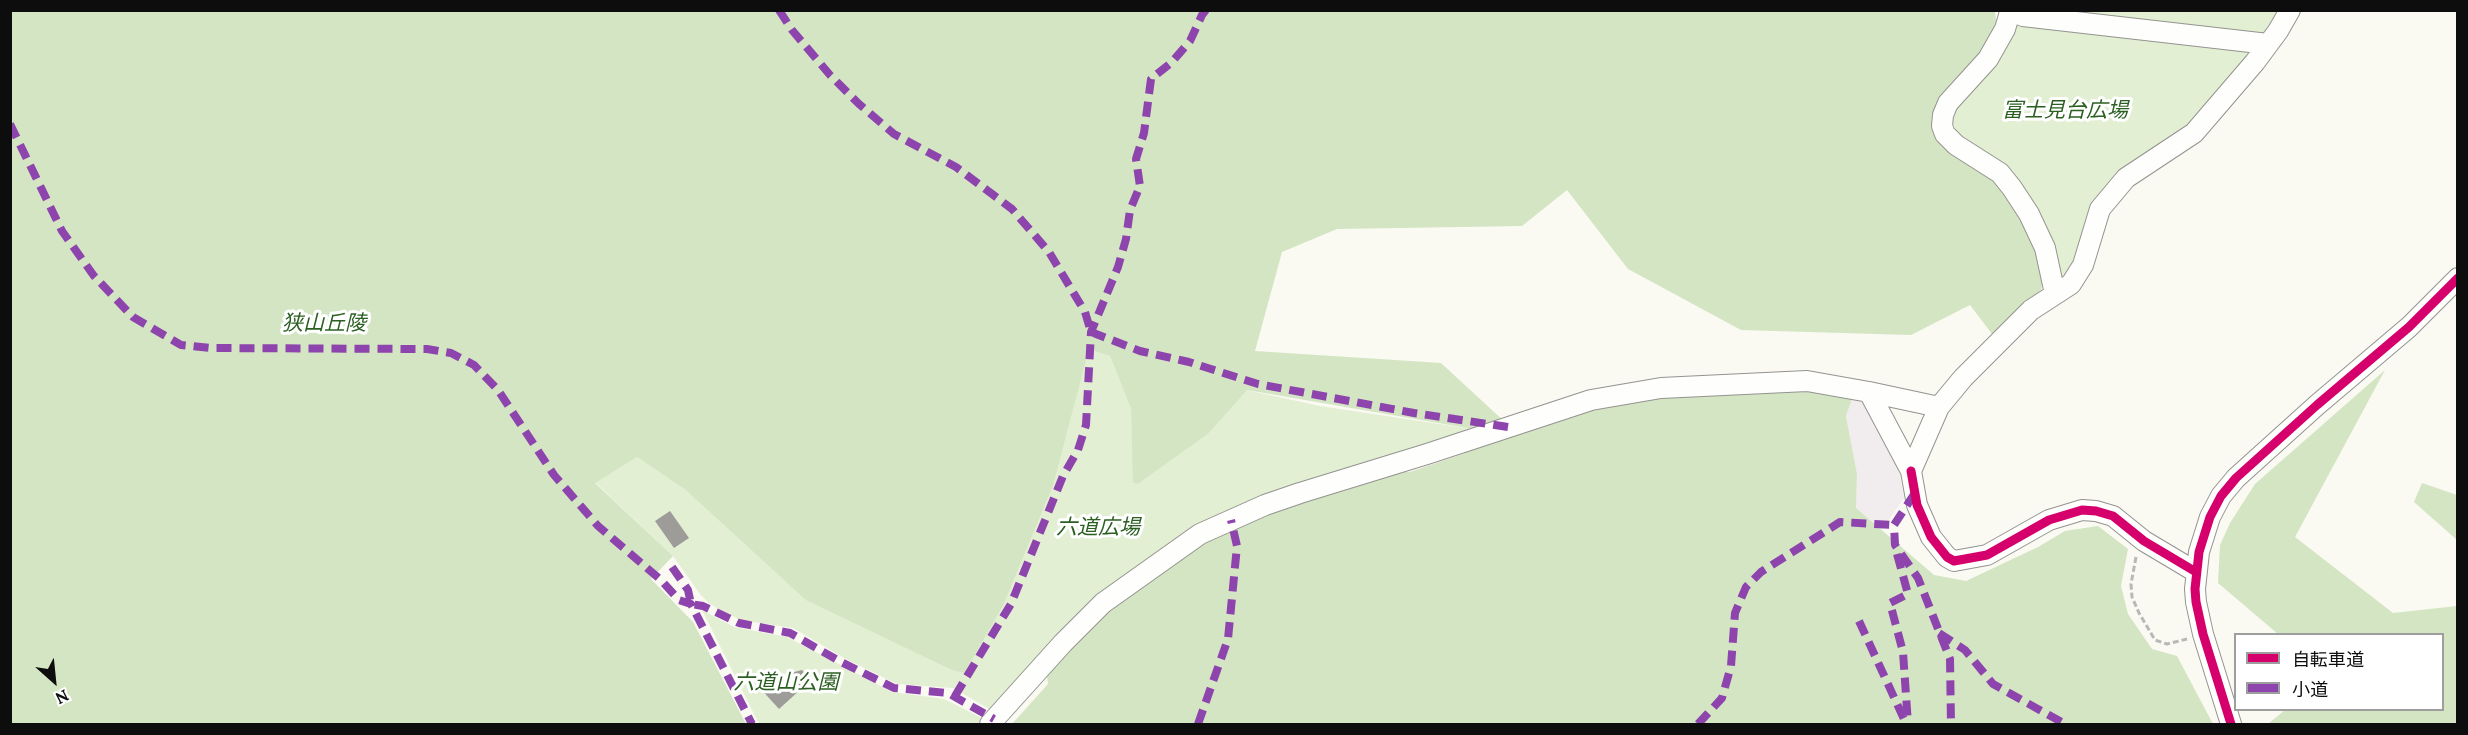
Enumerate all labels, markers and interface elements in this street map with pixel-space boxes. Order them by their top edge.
park label: 富士見台広場 [2002,98,2128,124]
park label: 狭山丘陵 [282,311,366,337]
park label: 六道広場 [1056,515,1140,541]
legend [2234,633,2444,711]
text: 自転車道 [2292,648,2364,671]
north arrow [24,651,84,711]
park label: 六道山公園 [734,670,838,696]
text: 小道 [2292,678,2328,701]
text: N [52,685,72,709]

